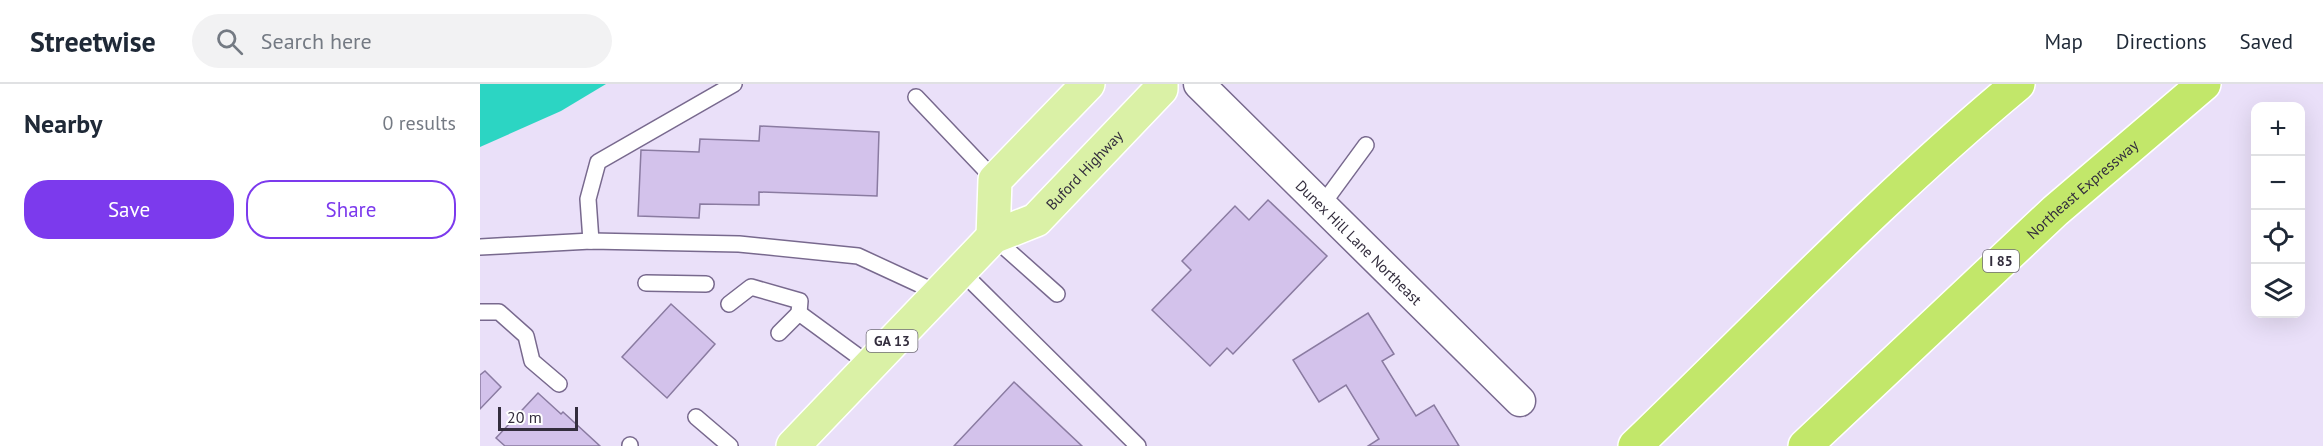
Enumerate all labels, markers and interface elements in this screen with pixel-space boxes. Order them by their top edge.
search box [192,14,612,68]
text: Streetwise [30,23,156,60]
icon: search [213,25,246,58]
text: Search here [261,27,372,55]
text: Map [2044,28,2083,55]
text: Directions [2116,28,2207,55]
text: Saved [2240,28,2293,55]
map controls [2251,102,2305,318]
button: + [2251,102,2305,156]
text: Nearby [24,107,102,140]
text: 0 results [383,110,456,136]
street label: Buford Highway [1042,126,1126,213]
street label: Northeast Expressway [2022,135,2142,243]
button: − [2251,156,2305,210]
street label: Dunex Hill Lane Northeast [1292,176,1426,309]
button: Save [24,180,234,239]
button: Share [246,180,456,239]
button: locate [2251,210,2305,264]
road number: I 85 [1983,250,2019,272]
button: layers [2251,264,2305,318]
road number: GA 13 [866,330,918,352]
scale bar [498,404,578,432]
text: 20 m [507,407,542,427]

